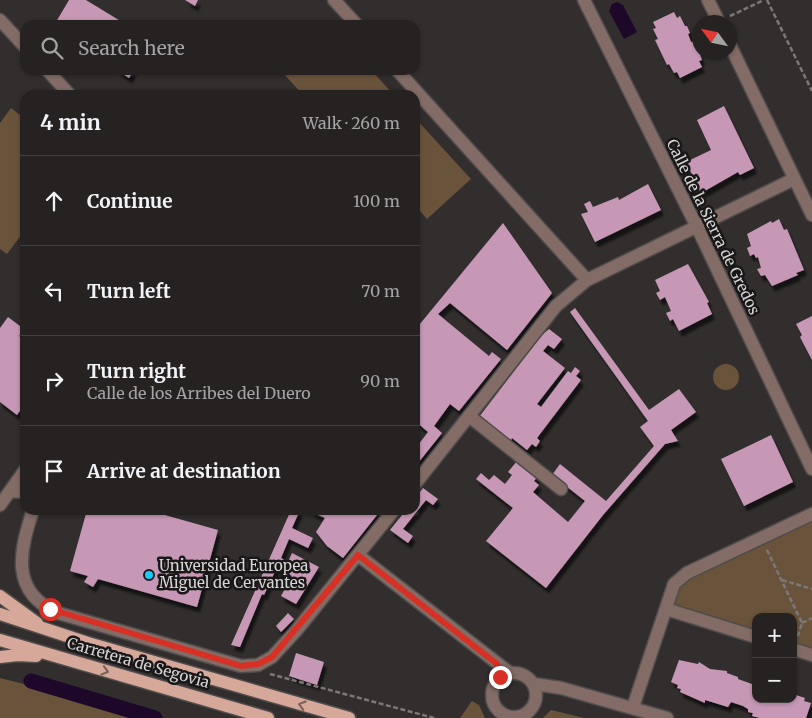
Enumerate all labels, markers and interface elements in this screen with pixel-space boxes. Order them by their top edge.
north arrow [692,15,737,60]
search box [20,20,420,75]
icon: search [38,34,66,62]
text: Search here [78,36,185,60]
text: 4 min [40,109,101,136]
text: Walk · 260 m [303,113,400,133]
street label: Calle de la Sierra de Gredos [663,136,764,318]
icon: ahead [40,187,68,215]
text: Continue [87,189,173,213]
text: 100 m [353,191,400,211]
icon: left [40,277,68,305]
text: Turn left [87,279,171,303]
text: 70 m [361,281,400,301]
text: Turn right [87,359,186,383]
icon: right [40,367,68,395]
text: 90 m [360,371,400,391]
text: Calle de los Arribes del Duero [87,383,311,403]
icon: arrive [40,457,68,485]
text: Arrive at destination [87,459,281,483]
place label: Universidad Europea Miguel de Cervantes [159,556,308,592]
marker: Universidad Europea Miguel de Cervantes [143,569,155,581]
route start [39,598,62,621]
map controls [752,613,797,703]
button: + [752,613,797,658]
street label: Carretera de Segovia [65,633,211,692]
button: − [752,658,797,703]
one-way arrow [101,665,109,675]
route end [489,666,512,689]
one-way arrow [299,700,307,710]

